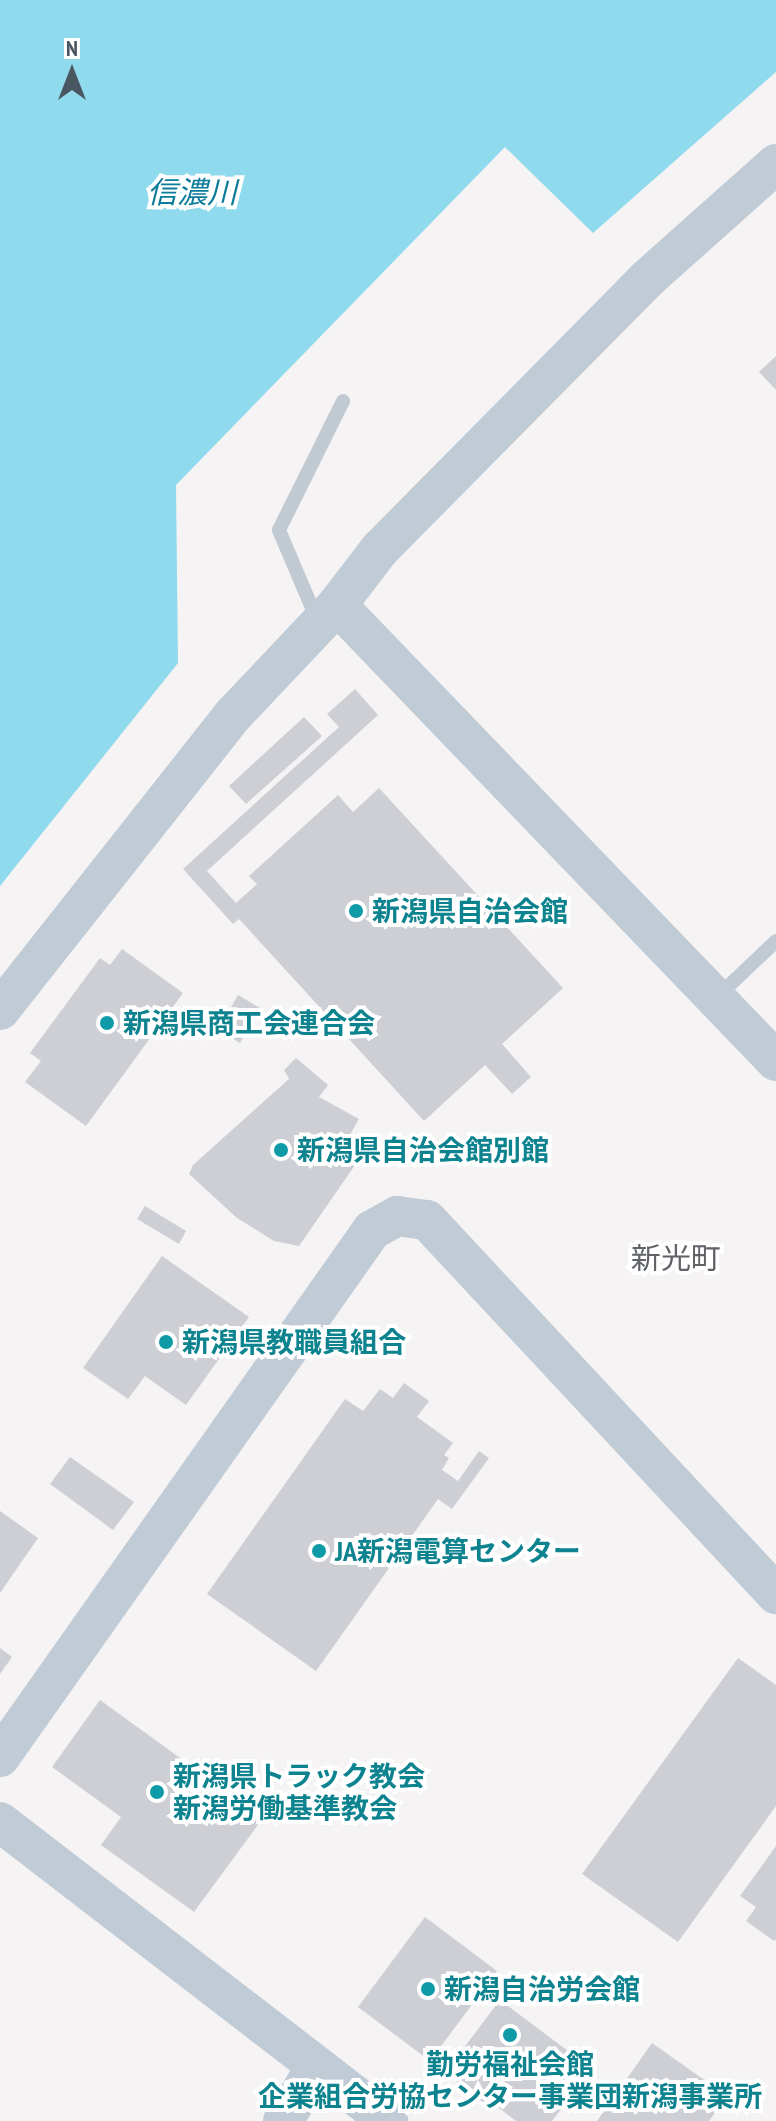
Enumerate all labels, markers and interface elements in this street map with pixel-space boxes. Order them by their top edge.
north arrow [32,32,112,112]
text: N [66,34,78,62]
water label: 信濃川 [147,174,237,210]
place label: 新潟県自治会館 [372,894,568,928]
marker: 新潟県自治会館 [347,902,365,920]
place label: 新潟県商工会連合会 [123,1006,375,1040]
marker: 新潟県商工会連合会 [98,1014,116,1032]
place label: 新潟県自治会館別館 [297,1133,549,1167]
marker: 新潟県自治会館別館 [272,1141,290,1159]
district label: 新光町 [631,1240,721,1276]
place label: 新潟県教職員組合 [182,1325,406,1359]
marker: 新潟県教職員組合 [157,1333,175,1351]
place label: JA新潟電算センター [335,1534,581,1568]
marker: JA新潟電算センター [310,1542,328,1560]
place label: 新潟県トラック教会 新潟労働基準教会 [173,1759,425,1825]
marker: 新潟県トラック教会 新潟労働基準教会 [148,1783,166,1801]
place label: 新潟自治労会館 [444,1972,640,2006]
marker: 新潟自治労会館 [419,1980,437,1998]
marker: 勤労福祉会館 企業組合労協センター事業団新潟事業所 [501,2026,519,2044]
place label: 勤労福祉会館 企業組合労協センター事業団新潟事業所 [258,2047,762,2113]

